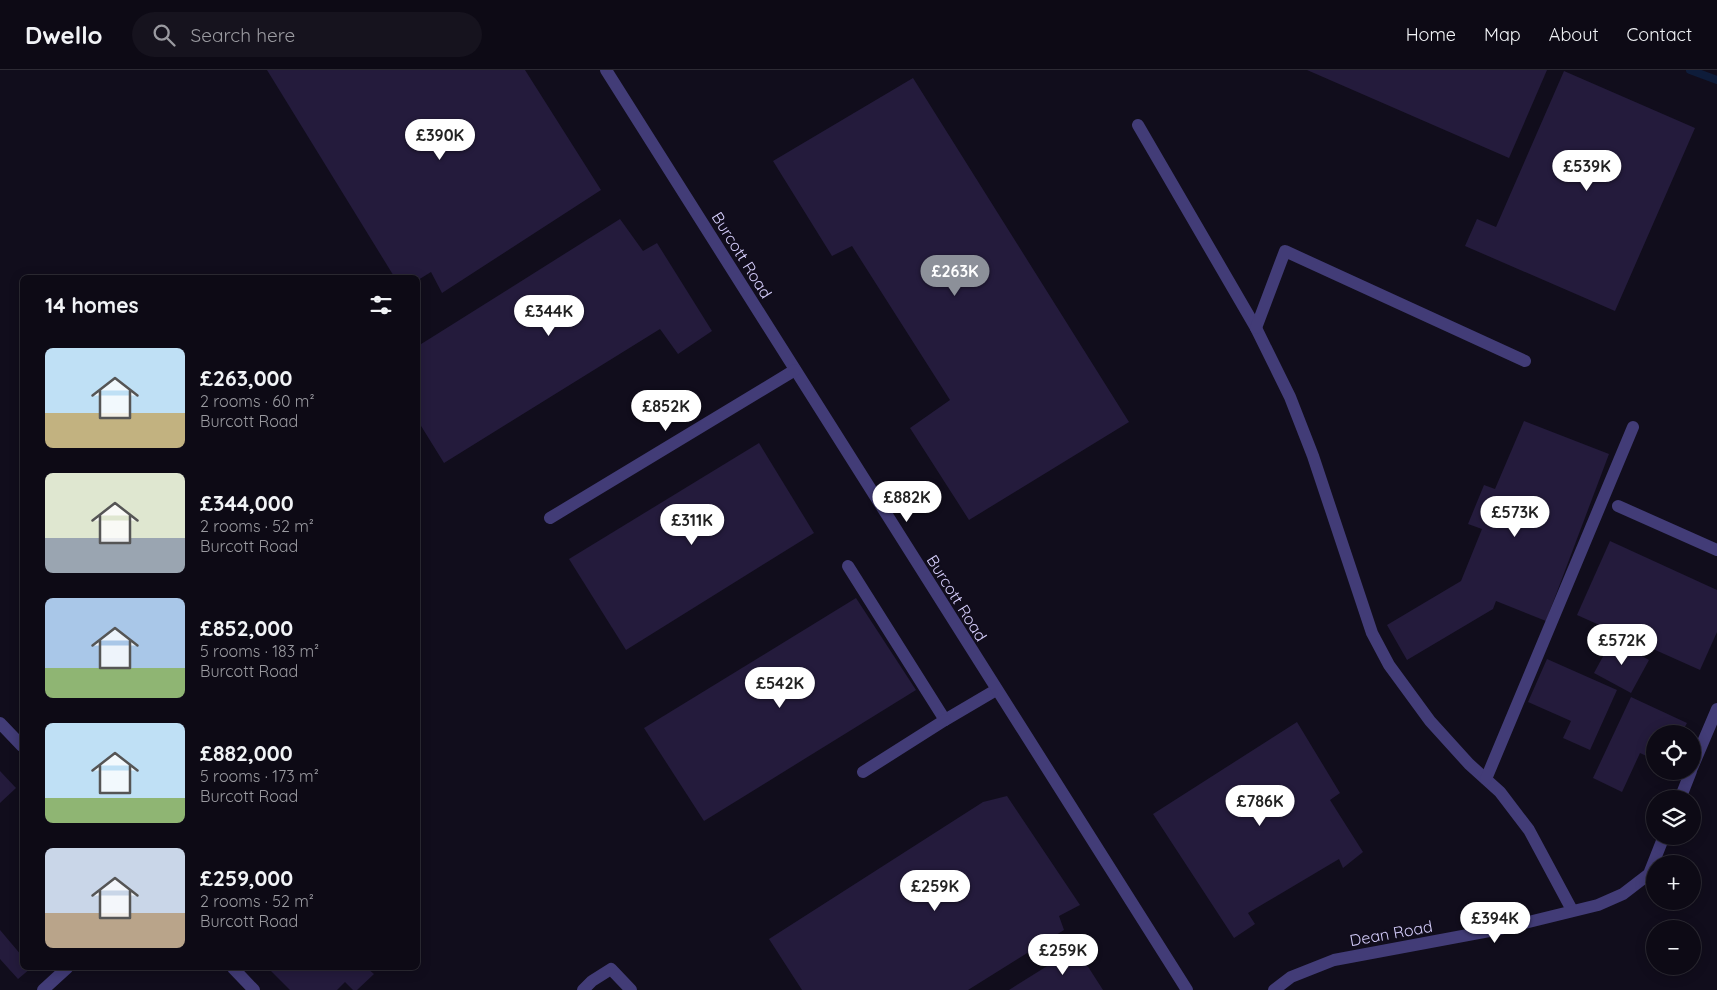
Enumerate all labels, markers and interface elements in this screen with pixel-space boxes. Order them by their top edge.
search box [132,12,482,57]
text: Dwello [25,20,102,50]
icon: search [150,21,178,49]
text: Search here [190,23,295,47]
text: Home [1406,23,1456,46]
text: Map [1484,23,1521,46]
text: About [1549,23,1599,46]
text: Contact [1627,23,1692,46]
pin: £390K [405,118,475,161]
text: £390K [416,125,464,145]
pin: £539K [1552,150,1622,192]
text: £539K [1563,156,1611,176]
street label: Burcott Road [707,208,777,302]
pin: £263K [920,254,990,297]
text: £263K [931,261,979,281]
icon: filters [367,291,395,319]
text: 14 homes [45,292,139,318]
pin: £344K [514,294,584,337]
text: £344K [525,301,573,321]
text: £263,000 [200,365,292,391]
icon: home [85,368,145,428]
pin: £852K [631,390,701,432]
text: 2 rooms · 60 m² [200,391,314,411]
text: £852K [642,396,690,416]
text: Burcott Road [200,411,298,431]
pin: £882K [872,480,942,523]
text: £882K [883,487,931,507]
text: £344,000 [200,490,294,516]
icon: home [85,493,145,553]
pin: £573K [1480,496,1550,538]
text: £573K [1491,502,1539,522]
pin: £311K [657,504,727,546]
text: £311K [671,510,713,530]
text: 2 rooms · 52 m² [200,516,314,536]
text: Burcott Road [200,536,298,556]
street label: Burcott Road [922,551,992,645]
text: £852,000 [200,615,293,641]
icon: home [85,618,145,678]
pin: £572K [1587,624,1657,666]
text: £572K [1598,630,1646,650]
text: 5 rooms · 183 m² [200,641,319,661]
text: Burcott Road [200,661,298,681]
pin: £542K [745,666,815,709]
text: £542K [756,673,804,693]
map controls [1646,725,1701,975]
button: locate [1646,725,1701,780]
text: £882,000 [200,740,293,766]
icon: home [85,743,145,803]
text: 5 rooms · 173 m² [200,766,319,786]
pin: £786K [1225,784,1295,827]
text: Burcott Road [200,786,298,806]
button: layers [1646,790,1701,845]
text: £786K [1237,791,1283,811]
button: + [1646,855,1701,910]
text: £259,000 [200,865,293,891]
icon: home [85,868,145,928]
pin: £259K [900,870,970,912]
text: £259K [911,876,959,896]
text: 2 rooms · 52 m² [200,891,314,911]
pin: £394K [1460,902,1530,944]
text: £394K [1471,908,1519,928]
text: Burcott Road [200,911,298,931]
street label: Dean Road [1348,916,1434,950]
button: − [1646,920,1701,975]
pin: £259K [1028,934,1098,976]
text: £259K [1039,940,1087,960]

